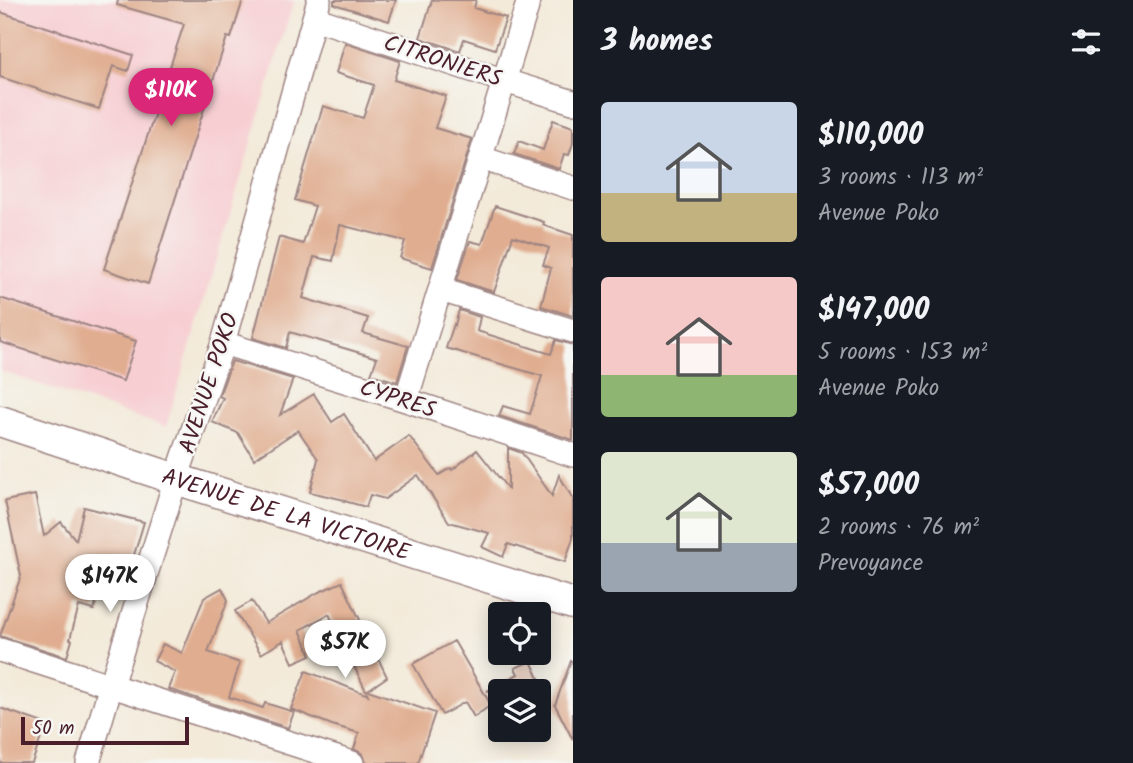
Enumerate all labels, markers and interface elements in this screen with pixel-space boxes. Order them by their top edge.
text: 3 homes [601,18,713,66]
icon: filters [1067,23,1105,61]
street label: CITRONIERS [379,26,506,98]
pin: $110K [122,68,220,128]
text: $110K [144,73,198,109]
text: $110,000 [818,112,923,160]
icon: home [657,130,741,214]
text: 3 rooms · 113 m² [818,160,983,196]
text: Avenue Poko [818,196,939,232]
text: $147,000 [818,287,929,335]
icon: home [657,305,741,389]
street label: AVENUE POKO [170,309,250,459]
text: 5 rooms · 153 m² [818,335,987,371]
street label: CYPRES [354,371,440,429]
text: Avenue Poko [818,371,939,407]
street label: AVENUE DE LA VICTOIRE [157,460,415,572]
text: $57,000 [818,462,919,510]
icon: home [657,480,741,564]
text: 2 rooms · 76 m² [818,510,979,546]
text: Prevoyance [818,546,923,582]
pin: $147K [61,554,159,614]
text: $147K [81,559,139,595]
map controls [488,602,551,742]
button: locate [488,602,551,665]
pin: $57K [304,620,386,680]
text: $57K [320,625,370,661]
button: layers [488,679,551,742]
scale bar [21,714,189,746]
text: 50 m [32,714,74,744]

